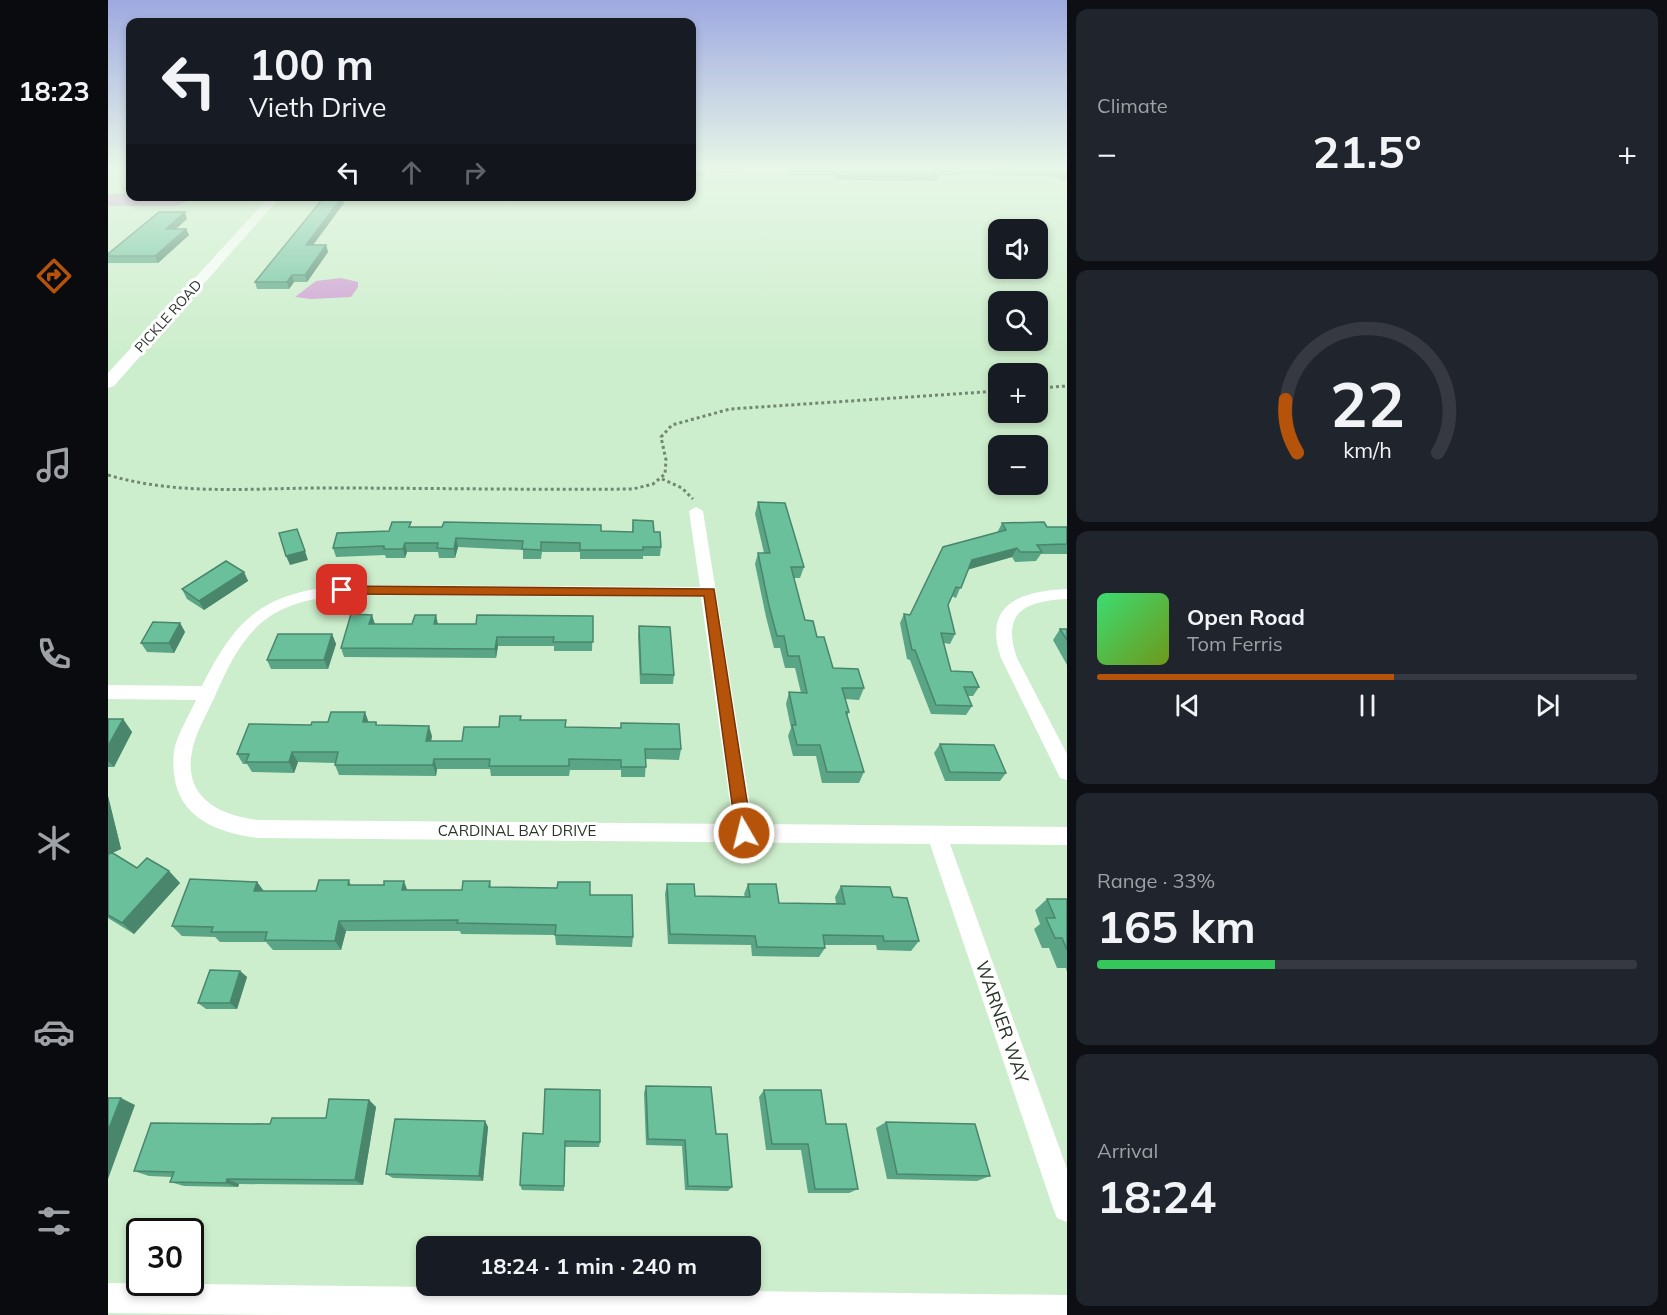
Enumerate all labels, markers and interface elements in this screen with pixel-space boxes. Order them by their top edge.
text: 100 m [249,38,374,91]
icon: left [150,42,228,120]
text: 18:23 [18,74,90,108]
text: Vieth Drive [249,90,387,124]
text: Climate [1097,93,1168,118]
text: 21.5° [1312,123,1422,179]
text: − [1097,132,1117,173]
text: + [1617,132,1637,173]
icon: left [332,156,365,189]
icon: ahead [395,156,428,189]
icon: right [458,156,491,189]
map controls [988,219,1048,495]
button: sound [988,219,1048,279]
icon: directions [33,255,75,297]
street label: PICKLE ROAD [131,276,205,356]
button: search [988,291,1048,351]
button: + [988,363,1048,423]
text: 22 [1330,364,1404,443]
button: − [988,435,1048,495]
text: km/h [1343,437,1391,464]
icon: music [33,444,75,486]
pin [316,564,367,615]
icon: arrive [325,573,358,606]
text: Open Road [1187,603,1305,631]
text: Tom Ferris [1187,631,1283,656]
icon: phone [33,633,75,675]
icon: previous [1171,689,1204,722]
icon: pause [1351,689,1384,722]
icon: next [1531,689,1564,722]
position arrow [712,801,776,865]
street label: CARDINAL BAY DRIVE [438,821,597,840]
icon: climate [33,822,75,864]
text: Range · 33% [1097,868,1215,893]
text: 165 km [1097,898,1256,954]
street label: WARNER WAY [971,958,1035,1087]
icon: car [33,1011,75,1053]
text: Arrival [1097,1138,1158,1163]
text: 18:24 [1097,1168,1216,1224]
icon: filters [33,1200,75,1242]
speed limit sign: 30 [126,1218,204,1296]
text: 18:24 · 1 min · 240 m [480,1252,697,1280]

